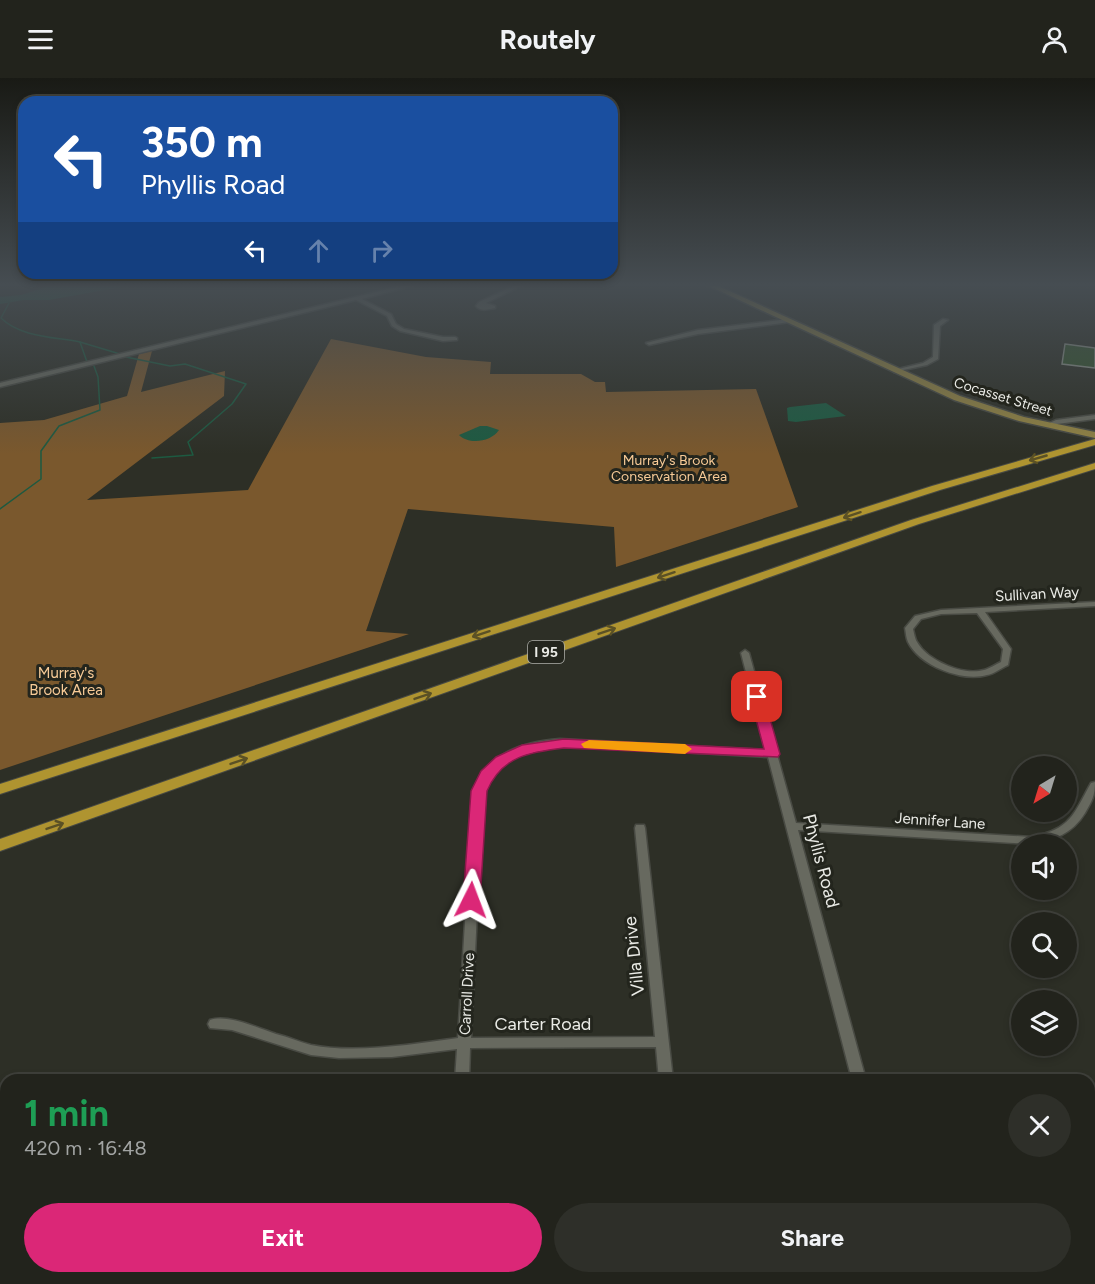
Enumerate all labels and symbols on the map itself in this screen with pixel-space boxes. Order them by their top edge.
street label: Cocasset Street [952,374,1054,420]
park label: Murray's Brook Conservation Area [611,452,727,485]
one-way arrow [1029,453,1048,464]
one-way arrow [843,510,862,521]
one-way arrow [657,570,676,581]
street label: Sullivan Way [994,583,1080,605]
one-way arrow [597,625,616,636]
one-way arrow [472,629,491,640]
road number: I 95 [528,641,564,663]
park label: Murray's Brook Area [29,664,103,699]
pin [731,671,782,722]
one-way arrow [413,689,432,700]
one-way arrow [229,754,248,765]
north arrow [1011,756,1077,822]
street label: Jennifer Lane [894,809,986,833]
street label: Phyllis Road [798,812,844,910]
one-way arrow [45,819,64,830]
position arrow [439,868,503,932]
street label: Villa Drive [619,915,649,997]
street label: Carroll Drive [456,952,478,1036]
street label: Carter Road [495,1013,591,1035]

